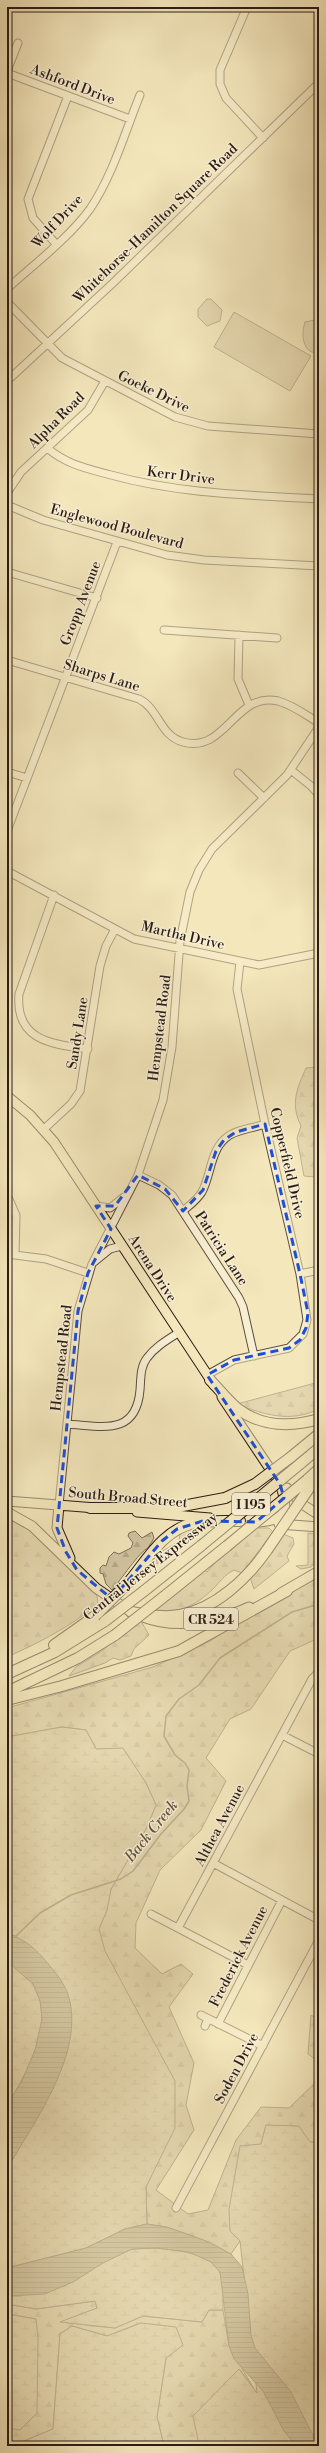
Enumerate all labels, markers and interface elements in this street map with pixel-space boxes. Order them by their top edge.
street label: Ashford Drive [27,60,117,109]
street label: Whitehorse-Hamilton Square Road [69,140,242,308]
street label: Wolf Drive [27,191,87,253]
street label: Goeke Drive [115,367,193,417]
street label: Alpha Road [24,389,89,453]
street label: Kerr Drive [146,463,216,489]
street label: Englewood Boulevard [48,501,185,553]
street label: Gropp Avenue [57,558,105,648]
street label: Sharps Lane [61,656,142,696]
street label: Martha Drive [139,918,226,954]
street label: Hempstead Road [145,974,175,1082]
street label: Sandy Lane [63,996,93,1071]
street label: Copperfield Drive [266,1106,309,1220]
street label: Patricia Lane [190,1208,252,1289]
street label: Arena Drive [123,1231,181,1306]
street label: Hempstead Road [47,1304,77,1412]
street label: South Broad Street [67,1484,188,1512]
road number: I 195 [232,1493,270,1515]
street label: Central Jersey Expressway [80,1509,222,1625]
road number: CR 524 [184,1608,238,1630]
street label: Althea Avenue [190,1781,249,1870]
water label: Back Creek [120,1796,182,1867]
street label: Frederick Avenue [206,1903,272,2010]
street label: Soden Drive [211,2030,263,2107]

